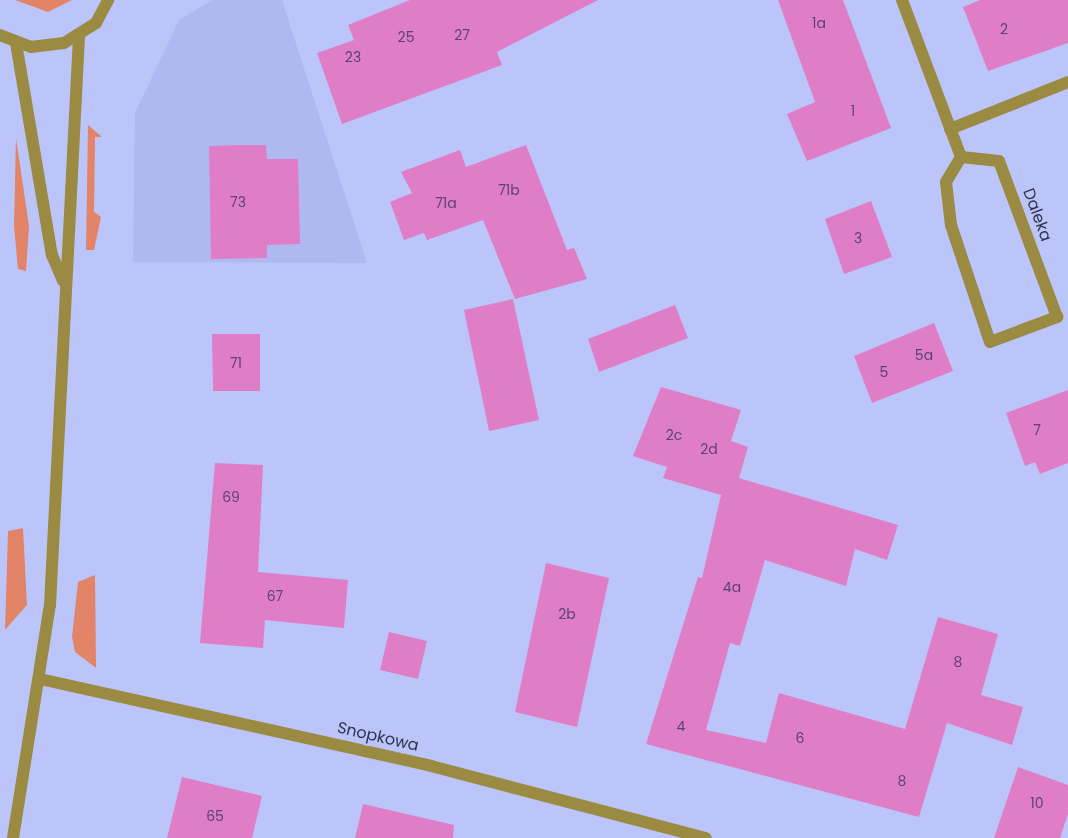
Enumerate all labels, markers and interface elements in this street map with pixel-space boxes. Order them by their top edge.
house number: 1a [812,15,826,31]
house number: 2 [1000,21,1008,37]
house number: 27 [454,27,470,43]
house number: 25 [398,29,414,45]
house number: 23 [345,49,361,65]
house number: 1 [851,103,855,119]
house number: 71b [498,182,520,198]
street label: Daleka [1019,186,1055,244]
house number: 73 [230,194,246,210]
house number: 71a [435,195,457,211]
house number: 3 [854,230,862,246]
house number: 5a [915,347,933,363]
house number: 71 [230,355,242,371]
house number: 5 [880,364,888,380]
house number: 7 [1033,422,1041,438]
house number: 2c [666,427,682,443]
house number: 2d [700,441,718,457]
house number: 69 [222,489,240,505]
house number: 4a [723,579,741,595]
house number: 67 [267,588,283,604]
house number: 2b [558,606,576,622]
house number: 8 [954,654,962,670]
street label: Snopkowa [335,718,421,756]
house number: 4 [677,718,685,734]
house number: 6 [796,730,804,746]
house number: 8 [898,773,906,789]
house number: 10 [1030,795,1044,811]
house number: 65 [206,808,224,824]

